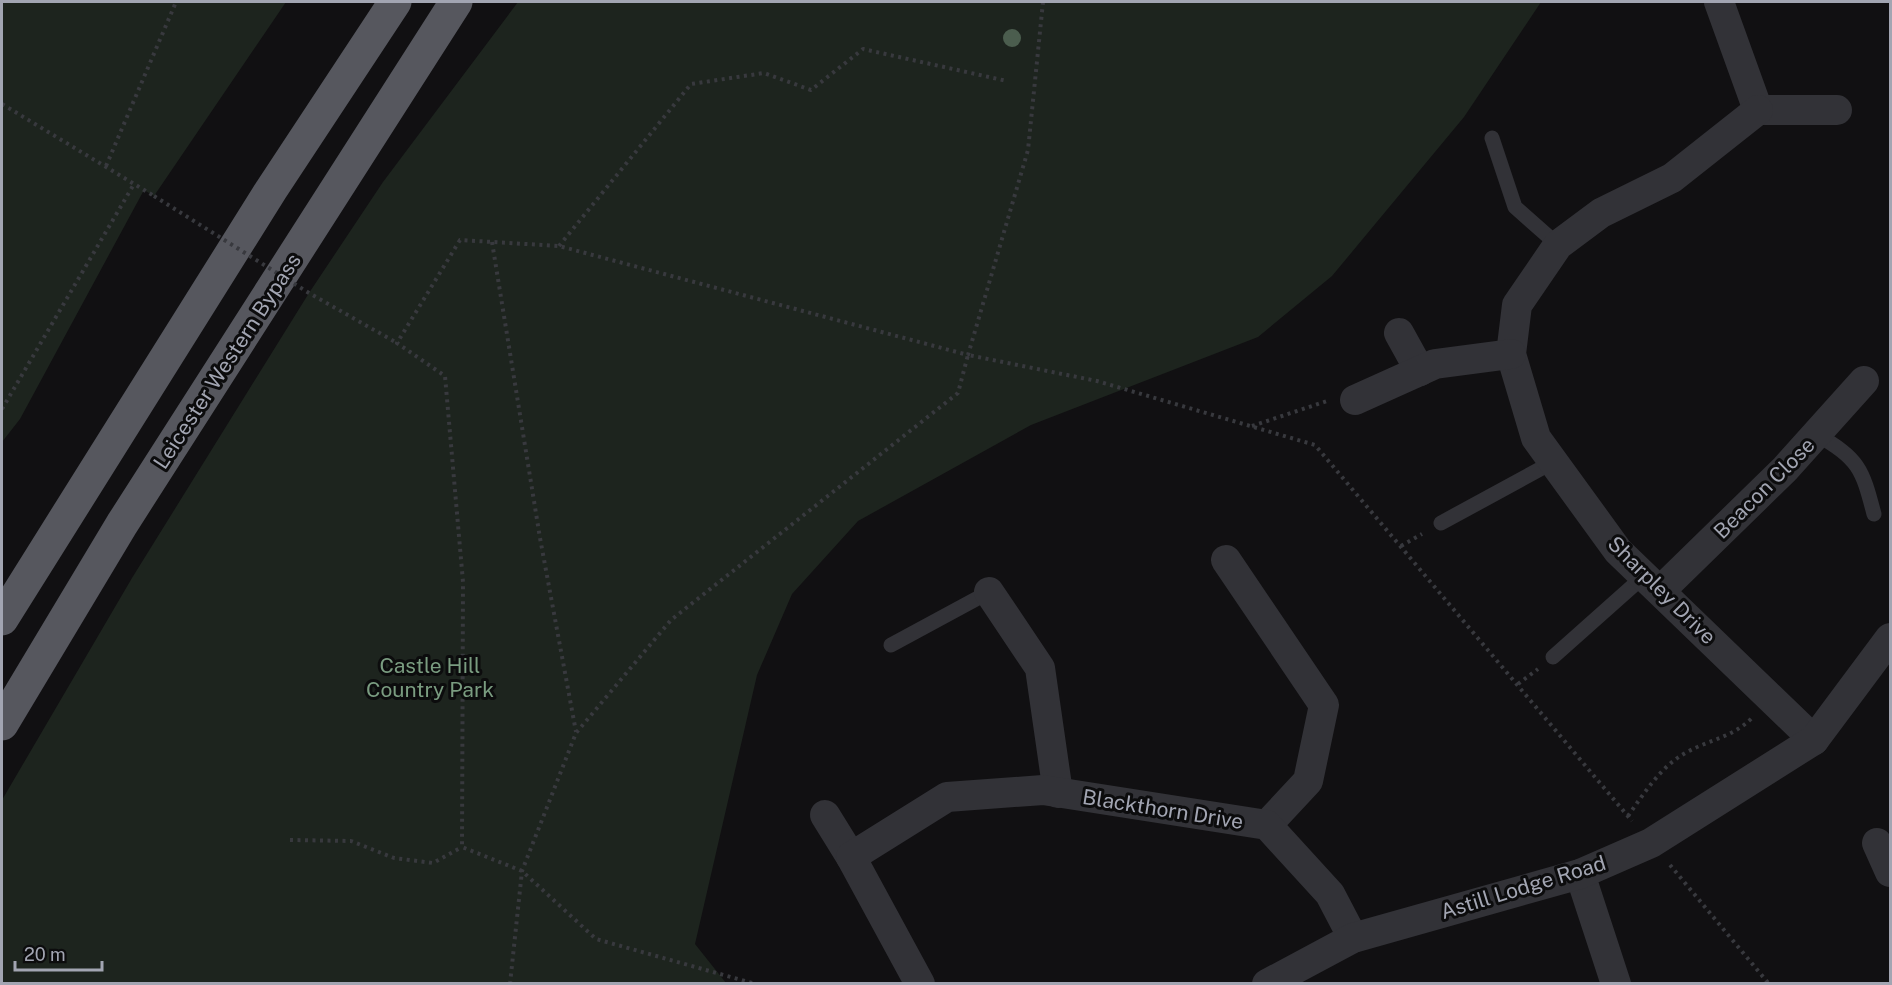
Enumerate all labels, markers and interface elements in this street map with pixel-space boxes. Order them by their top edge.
street label: Leicester Western Bypass [148,249,306,473]
street label: Beacon Close [1708,432,1820,544]
street label: Sharpley Drive [1603,531,1721,649]
park label: Castle Hill Country Park [366,653,494,702]
street label: Blackthorn Drive [1081,784,1245,834]
street label: Astill Lodge Road [1437,850,1609,924]
scale bar [15,934,102,972]
text: 20 m [24,944,66,965]

